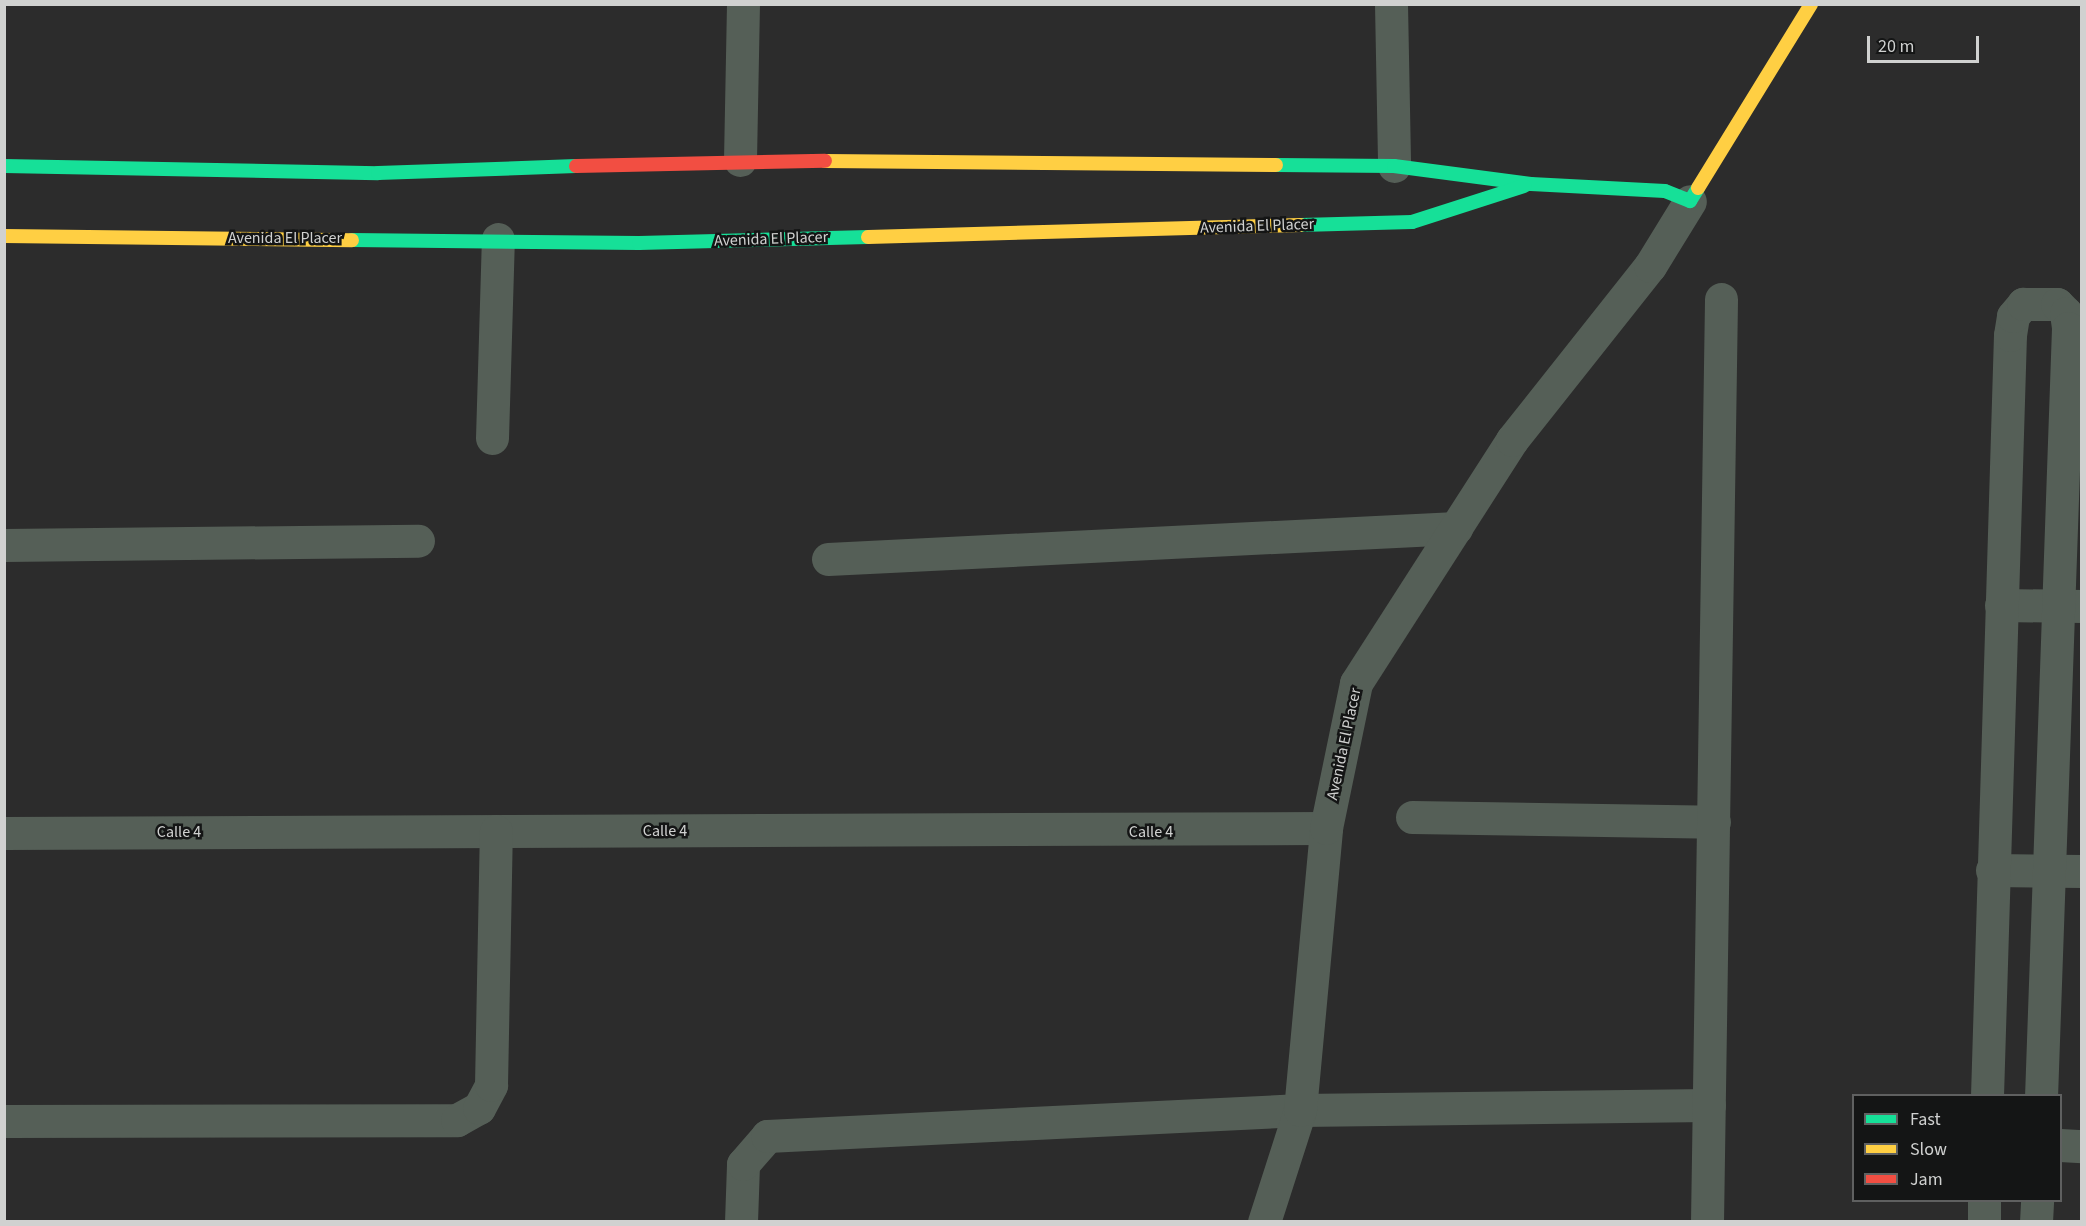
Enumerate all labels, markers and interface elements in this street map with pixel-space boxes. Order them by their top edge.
scale bar [1870,24,1982,62]
text: 20 m [1878,34,1914,59]
street label: Avenida El Placer [1200,214,1314,238]
street label: Avenida El Placer [714,227,828,251]
street label: Avenida El Placer [228,228,342,248]
street label: Avenida El Placer [1323,686,1365,802]
street label: Calle 4 [643,821,687,841]
street label: Calle 4 [157,822,201,842]
street label: Calle 4 [1129,822,1173,842]
legend [1852,1094,2062,1202]
text: Fast [1910,1107,1941,1132]
text: Slow [1910,1137,1947,1162]
text: Jam [1910,1167,1943,1192]

